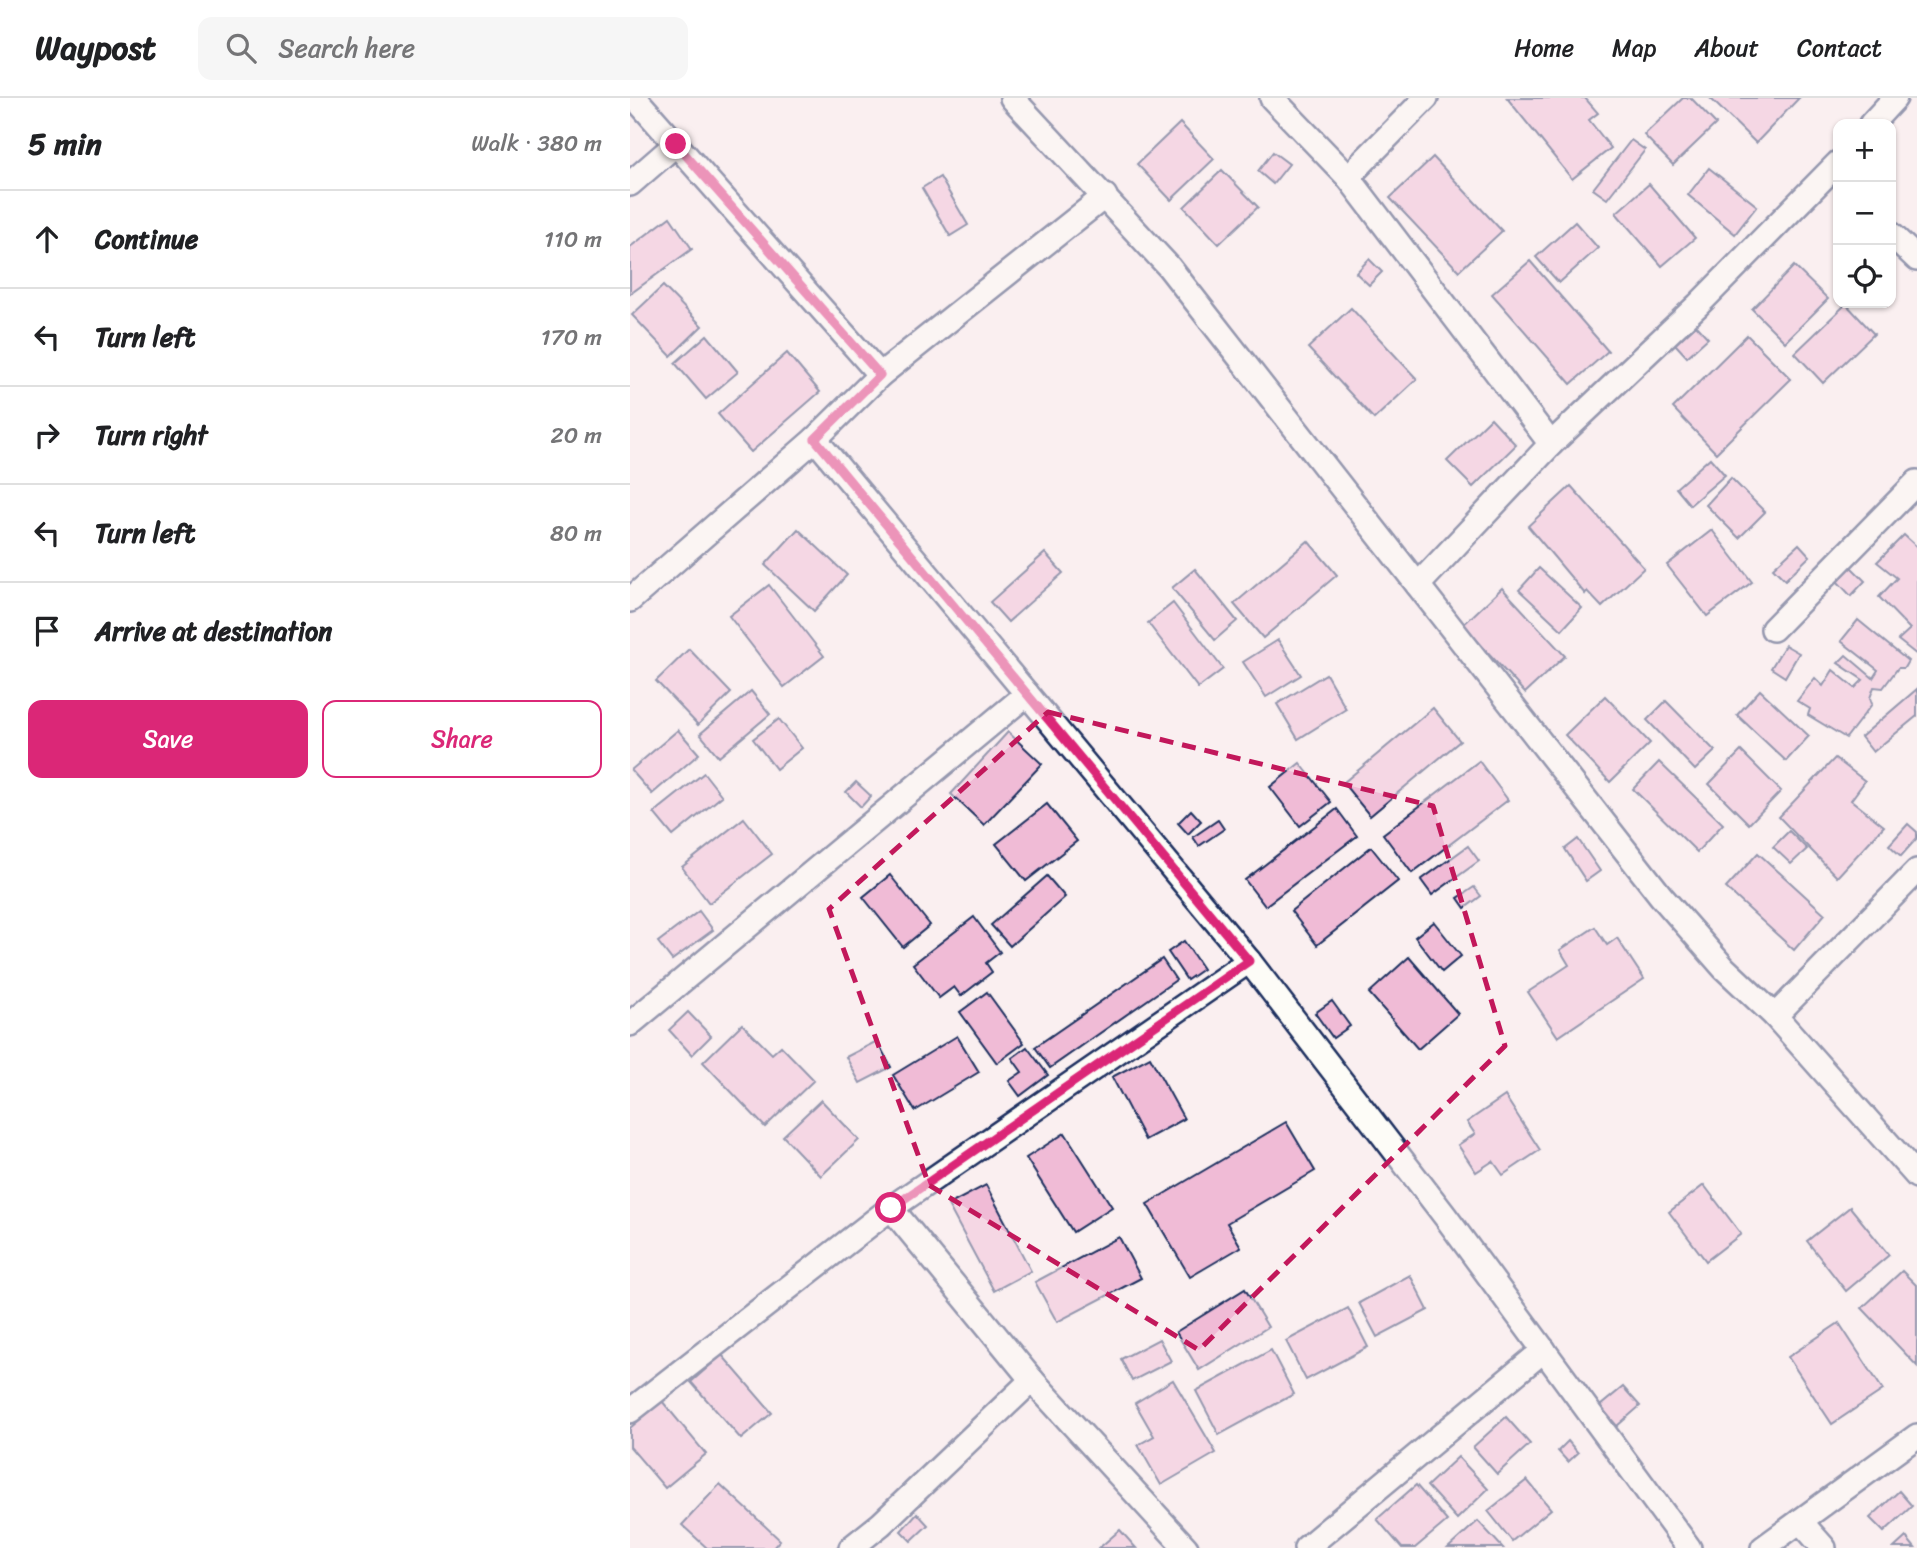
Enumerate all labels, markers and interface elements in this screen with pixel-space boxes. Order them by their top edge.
search box [198,17,688,80]
text: Waypost [35,19,156,77]
text: Search here [278,25,415,71]
text: Home [1514,27,1574,69]
text: Map [1612,27,1656,69]
text: About [1694,27,1759,69]
text: Contact [1797,27,1882,69]
icon: search [222,29,260,67]
text: 5 min [28,117,102,171]
map controls [1833,119,1896,308]
button: + [1833,119,1896,182]
text: Walk · 380 m [471,123,602,164]
route end [660,128,691,159]
button: − [1833,182,1896,245]
text: Continue [95,216,198,262]
text: 110 m [544,219,602,260]
icon: ahead [28,220,66,258]
button: locate [1833,245,1896,308]
text: Turn left [95,314,195,360]
text: 170 m [541,317,602,358]
icon: left [28,318,66,356]
text: Turn right [95,412,208,458]
text: 20 m [551,415,602,456]
icon: right [28,416,66,454]
text: Turn left [95,510,195,556]
text: 80 m [550,513,602,554]
icon: left [28,514,66,552]
text: Arrive at destination [95,608,332,654]
icon: arrive [28,612,66,650]
button: Save [28,700,308,778]
button: Share [322,700,602,778]
route start [875,1192,906,1223]

